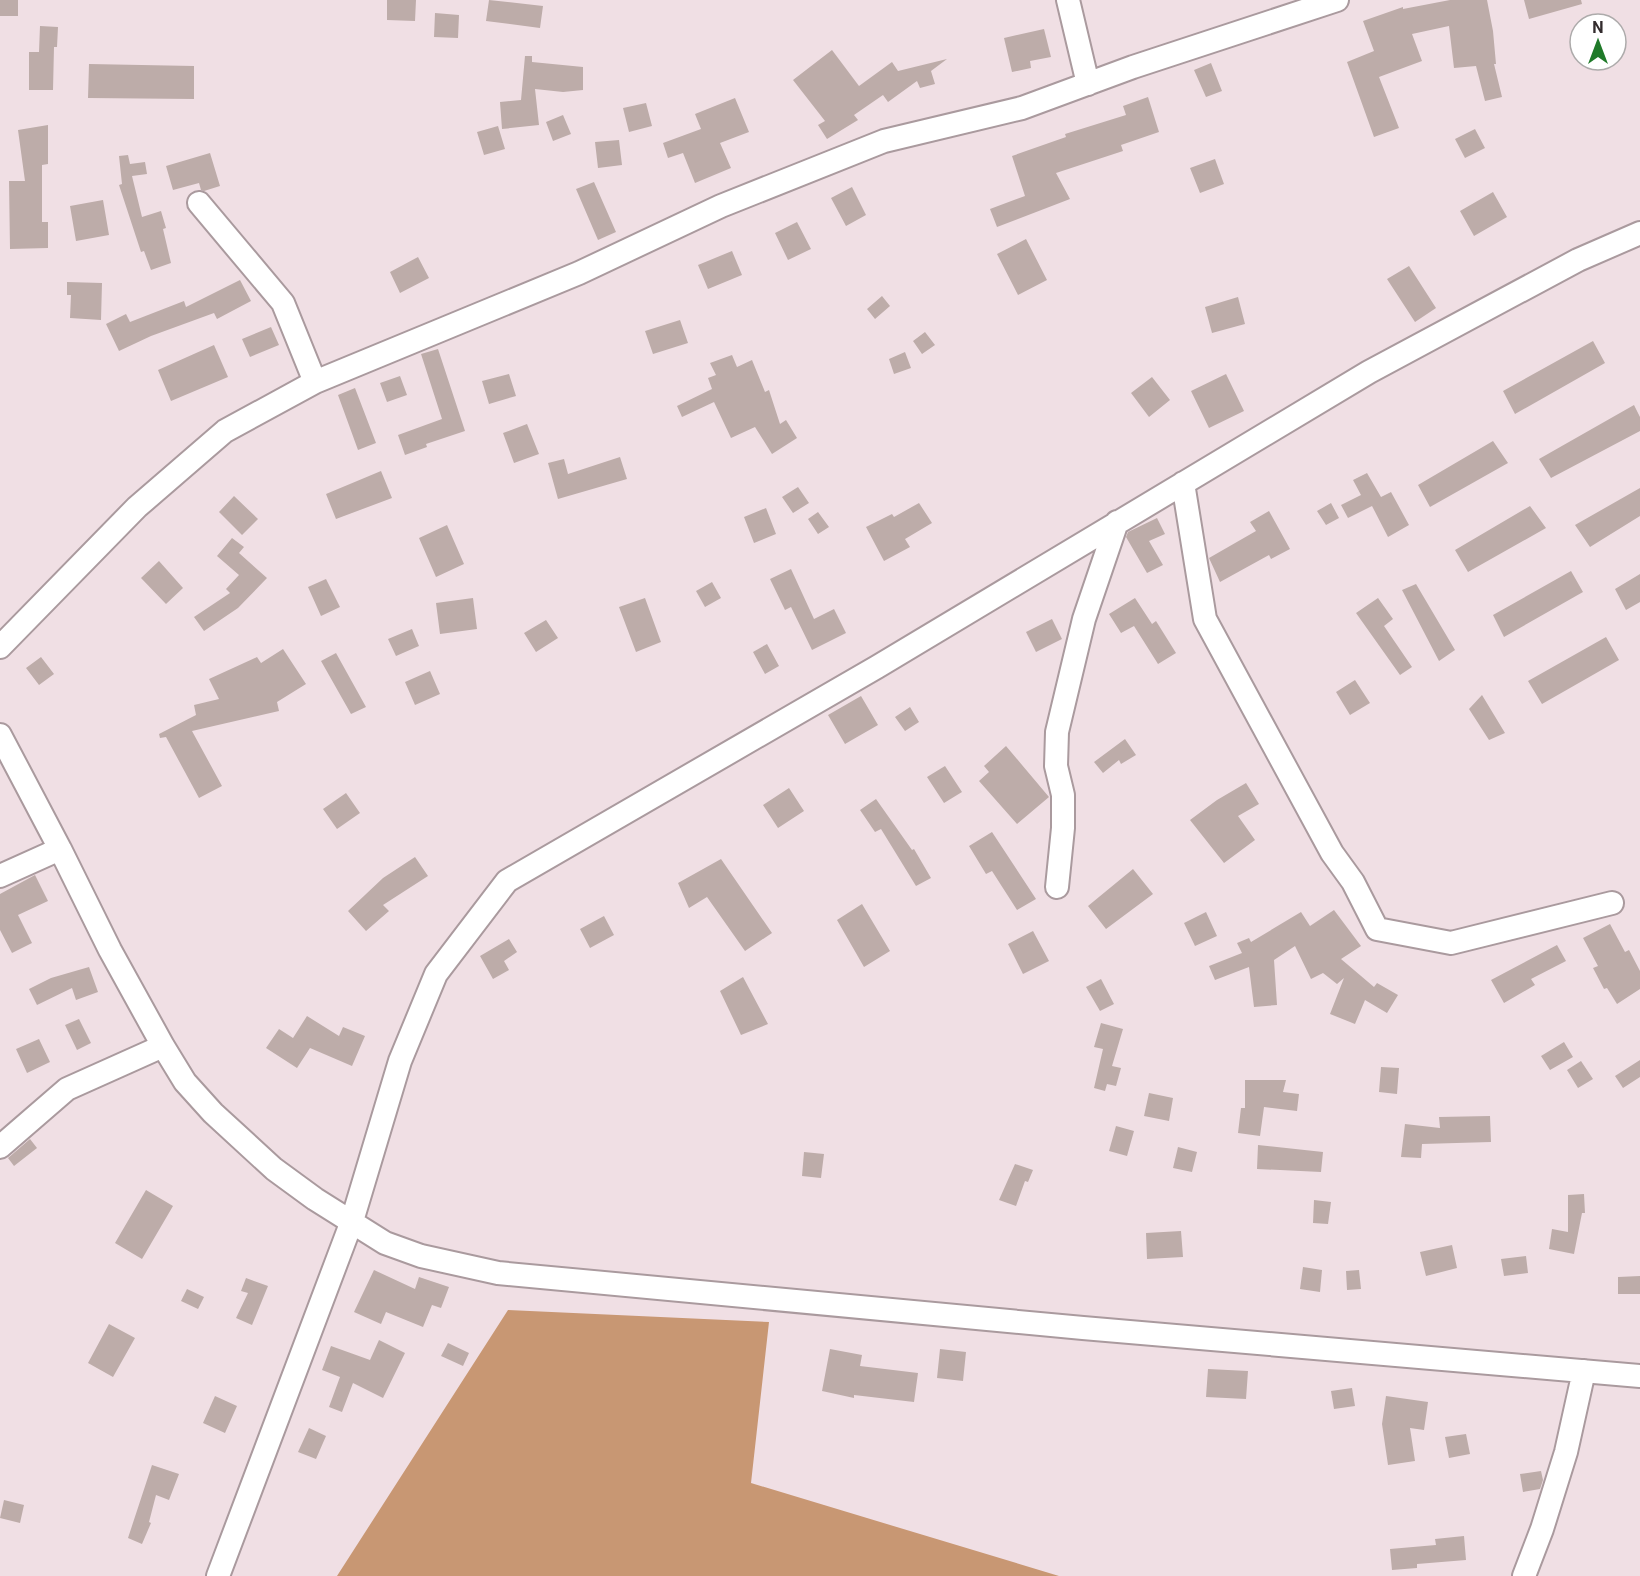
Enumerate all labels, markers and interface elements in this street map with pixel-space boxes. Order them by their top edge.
north arrow [1568,12,1628,72]
text: N [1592,18,1604,37]

